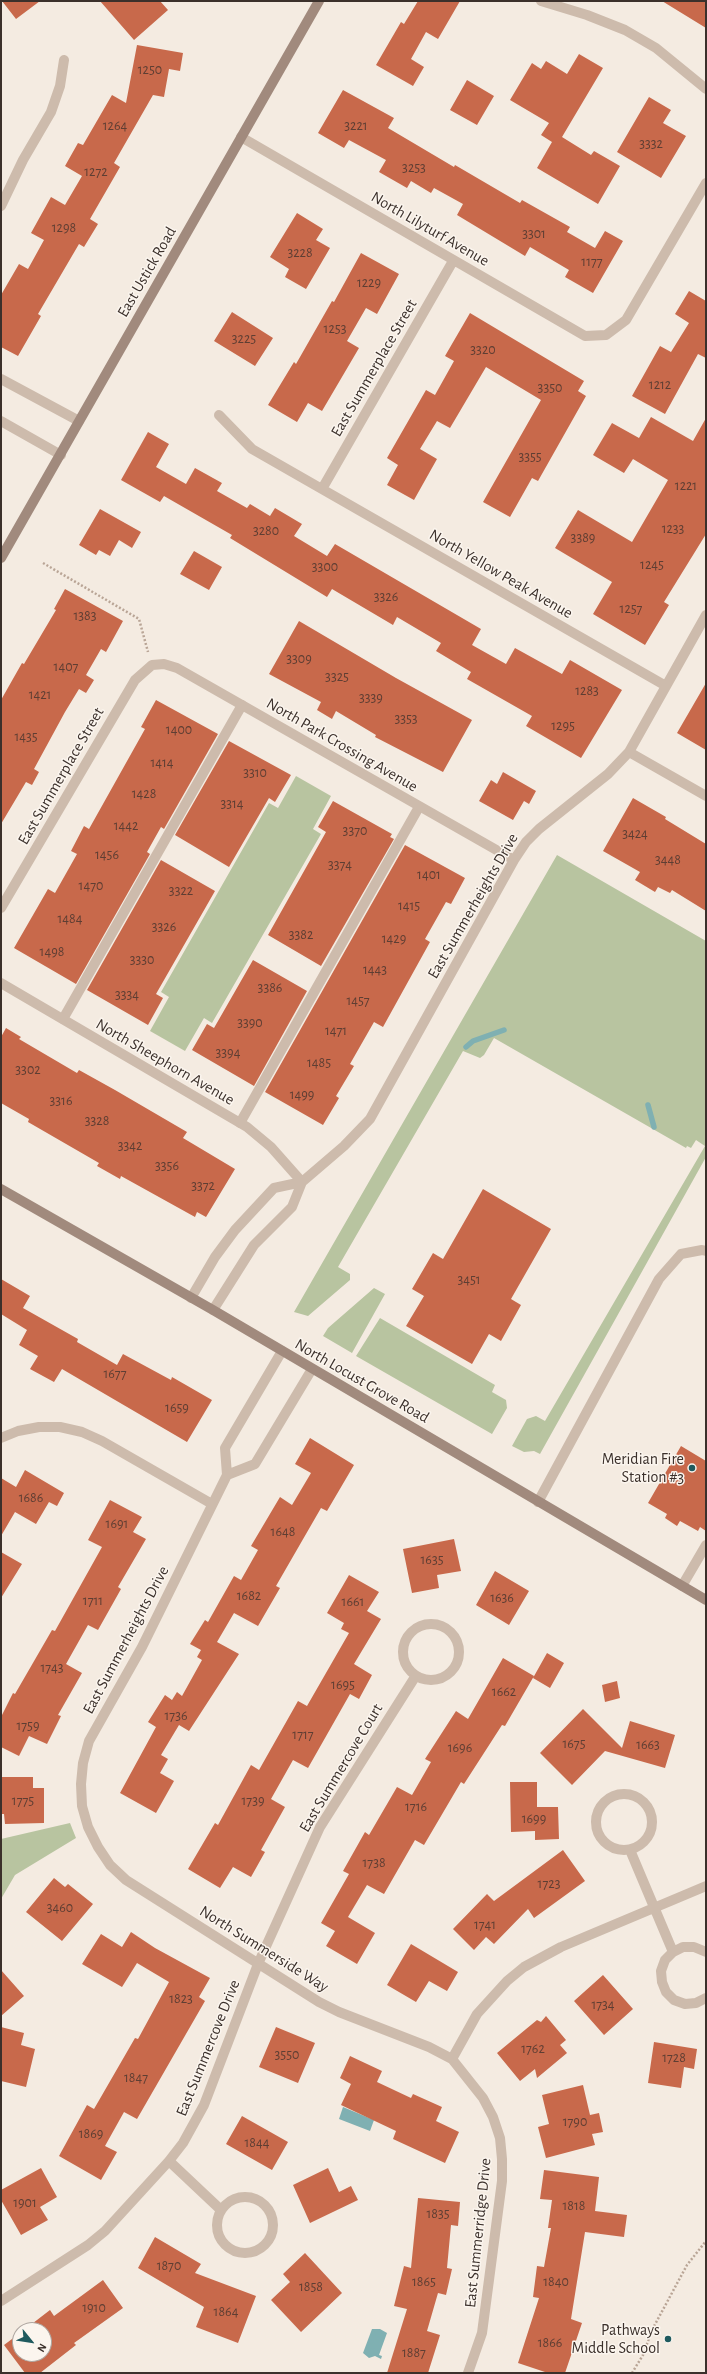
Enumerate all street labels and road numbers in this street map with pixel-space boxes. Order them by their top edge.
street label: North Lilyturf Avenue [368,187,492,271]
street label: East Ustick Road [113,223,181,321]
street label: East Summerplace Street [327,296,421,440]
street label: North Yellow Peak Avenue [426,525,576,623]
street label: North Park Crossing Avenue [263,694,421,796]
street label: East Summerplace Street [14,704,108,848]
street label: East Summerheights Drive [424,830,522,982]
street label: North Sheephorn Avenue [92,1014,238,1110]
street label: North Locust Grove Road [291,1335,433,1427]
street label: East Summerheights Drive [79,1563,173,1717]
street label: East Summercove Court [295,1700,387,1836]
street label: North Summerside Way [196,1901,332,1997]
street label: East Summercove Drive [172,1977,244,2119]
street label: East Summerridge Drive [461,2157,495,2309]

